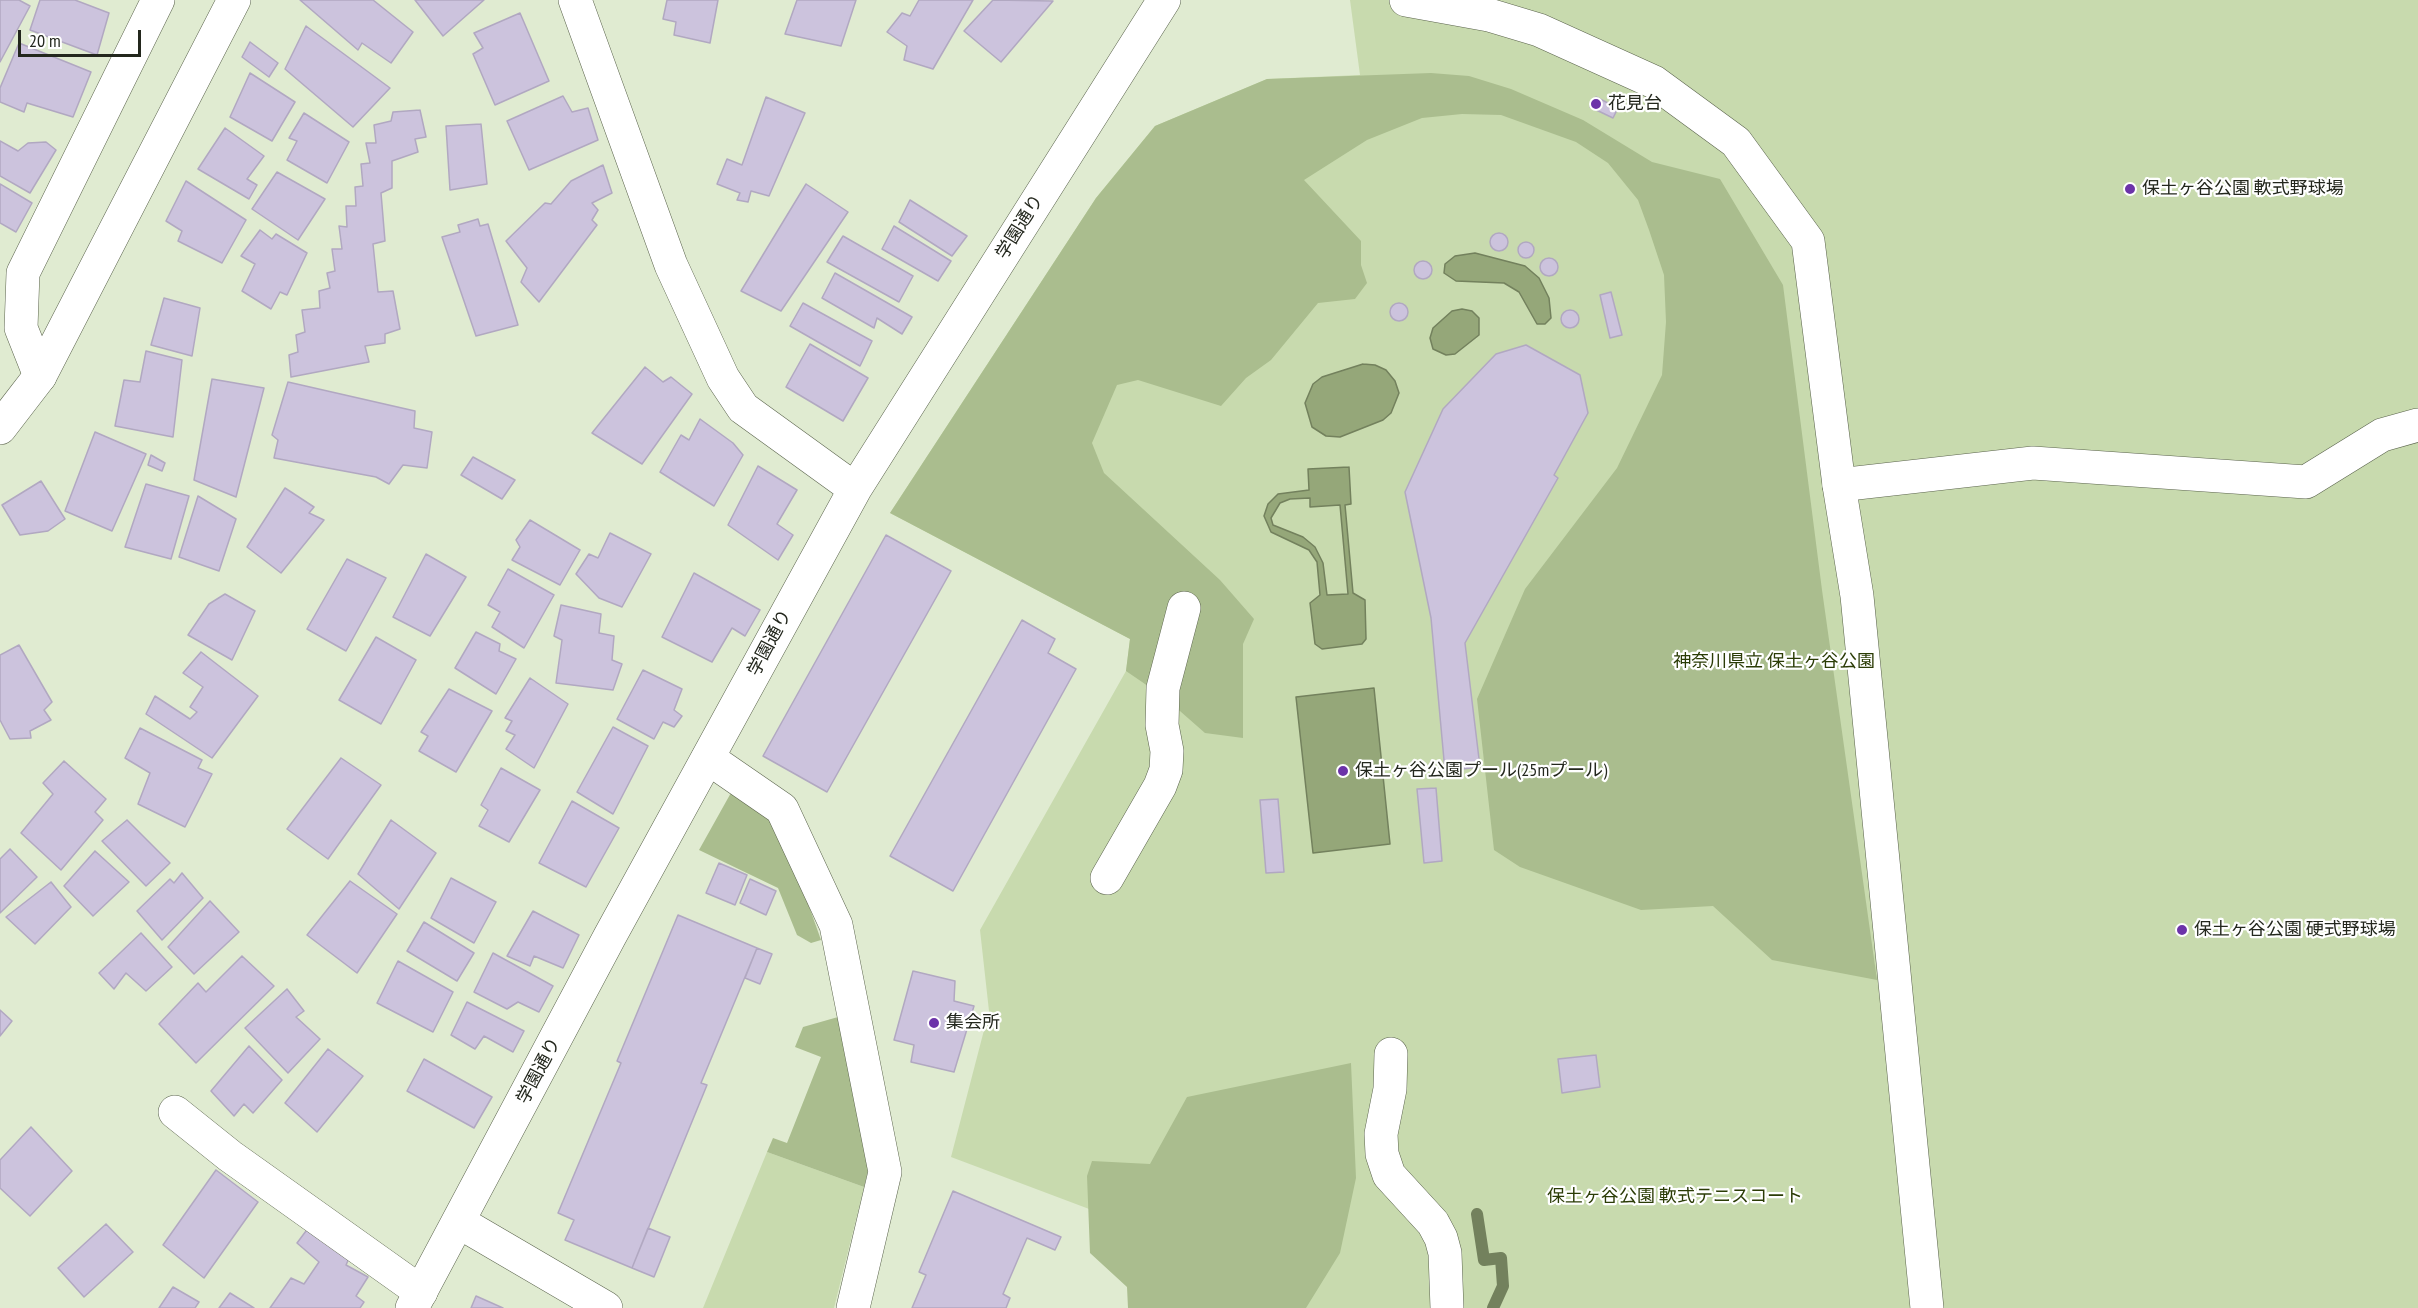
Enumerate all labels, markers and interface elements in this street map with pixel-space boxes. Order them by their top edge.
scale bar [21,18,144,56]
text: 20 m [29,29,61,52]
place label: 花見台 [1608,93,1662,115]
marker: 花見台 [1589,97,1603,111]
place label: 保土ヶ谷公園 軟式野球場 [2142,178,2344,200]
marker: 保土ヶ谷公園 軟式野球場 [2123,182,2137,196]
street label: 学園通り [992,191,1048,263]
street label: 学園通り [744,606,796,680]
park label: 神奈川県立 保土ヶ谷公園 [1673,651,1875,673]
place label: 保土ヶ谷公園プール(25mプール) [1355,760,1607,782]
marker: 保土ヶ谷公園プール(25mプール) [1336,764,1350,778]
place label: 保土ヶ谷公園 硬式野球場 [2194,919,2396,941]
marker: 保土ヶ谷公園 硬式野球場 [2175,923,2189,937]
place label: 集会所 [946,1012,1000,1034]
marker: 集会所 [927,1016,941,1030]
street label: 学園通り [513,1034,565,1108]
park label: 保土ヶ谷公園 軟式テニスコート [1547,1186,1803,1208]

